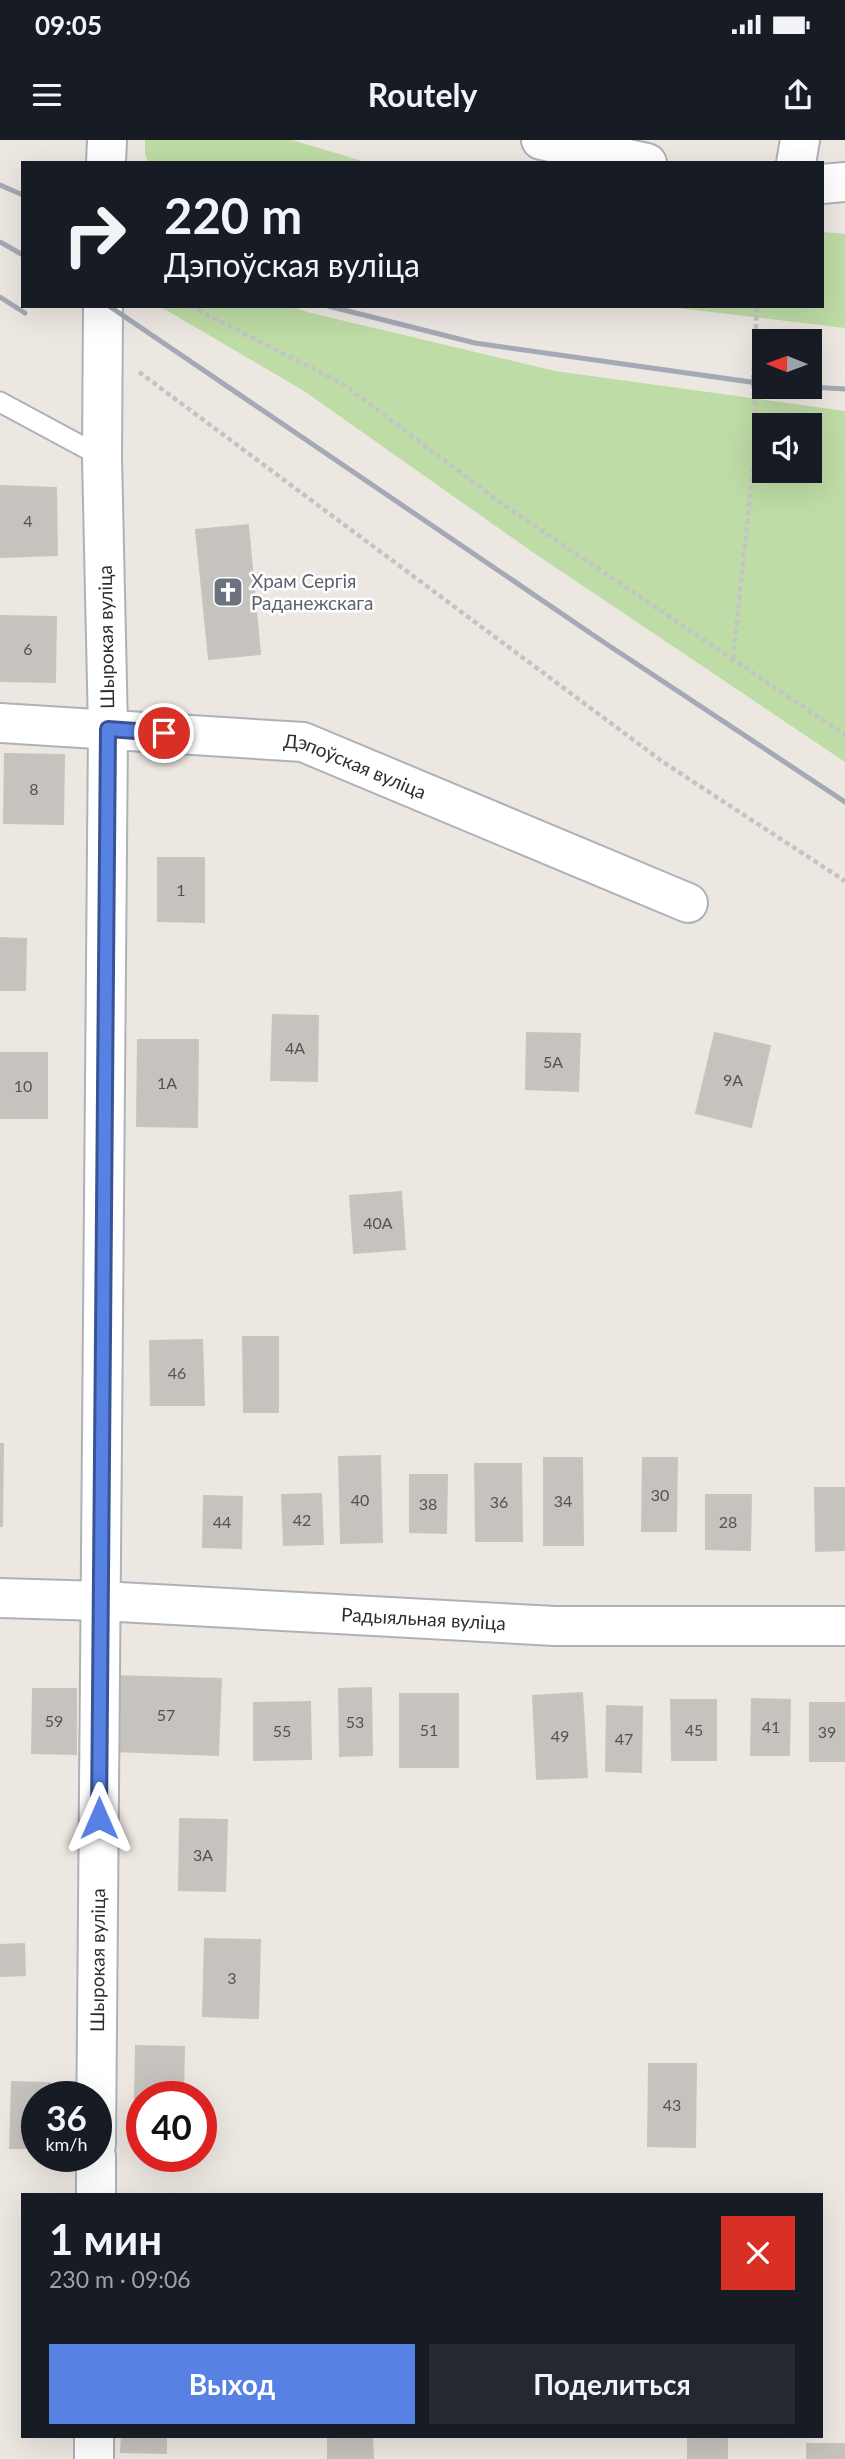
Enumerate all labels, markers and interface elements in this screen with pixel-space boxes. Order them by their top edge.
text: 09:05 [35,9,102,41]
text: Routely [368,75,477,114]
icon: menu [28,76,66,114]
icon: share [779,76,817,114]
text: 220 m [164,186,302,244]
icon: right [49,189,140,280]
text: Дэпоўская вуліца [164,245,420,284]
north arrow [752,329,822,399]
map controls [752,329,822,483]
button: sound [752,413,822,483]
house number: 4 [23,511,33,530]
street label: Шырокая вуліца [93,565,118,709]
place label: Храм Сергія Раданежскага [251,569,374,614]
church icon: Храм Сергія Раданежскага [211,575,245,609]
house number: 6 [23,639,33,658]
pin [134,703,194,763]
icon: arrive [145,714,183,752]
street label: Дэпоўская вуліца [283,729,430,803]
house number: 8 [29,779,39,798]
house number: 1 [176,880,186,899]
house number: 4А [285,1038,305,1057]
house number: 5А [543,1052,563,1071]
house number: 9А [723,1070,743,1089]
house number: 1А [157,1073,177,1092]
house number: 10 [14,1076,32,1095]
house number: 40А [363,1213,393,1232]
house number: 46 [168,1363,186,1382]
house number: 30 [651,1485,669,1504]
house number: 40 [351,1490,369,1509]
house number: 34 [554,1491,572,1510]
house number: 36 [490,1492,508,1511]
house number: 38 [419,1494,437,1513]
house number: 42 [293,1510,311,1529]
house number: 44 [213,1512,231,1531]
house number: 28 [719,1512,737,1531]
street label: Радыяльная вуліца [341,1602,506,1634]
house number: 57 [157,1705,175,1724]
house number: 59 [45,1711,63,1730]
house number: 53 [346,1712,364,1731]
house number: 41 [762,1717,780,1736]
house number: 51 [420,1720,438,1739]
house number: 45 [685,1720,703,1739]
house number: 55 [273,1721,291,1740]
house number: 39 [818,1722,836,1741]
house number: 49 [551,1726,569,1745]
house number: 47 [615,1729,633,1748]
position arrow [62,1781,136,1855]
house number: 3А [193,1845,213,1864]
street label: Шырокая вуліца [85,1888,109,2032]
house number: 3 [227,1968,237,1987]
speed limit sign: 40 [126,2081,217,2172]
house number: 43 [663,2095,681,2114]
text: 36 [46,2096,87,2138]
text: km/h [45,2133,88,2155]
text: 1 мин [49,2214,162,2264]
button: close [721,2216,795,2290]
text: 230 m · 09:06 [49,2265,191,2293]
button: Выход [49,2344,415,2424]
button: Поделиться [429,2344,795,2424]

